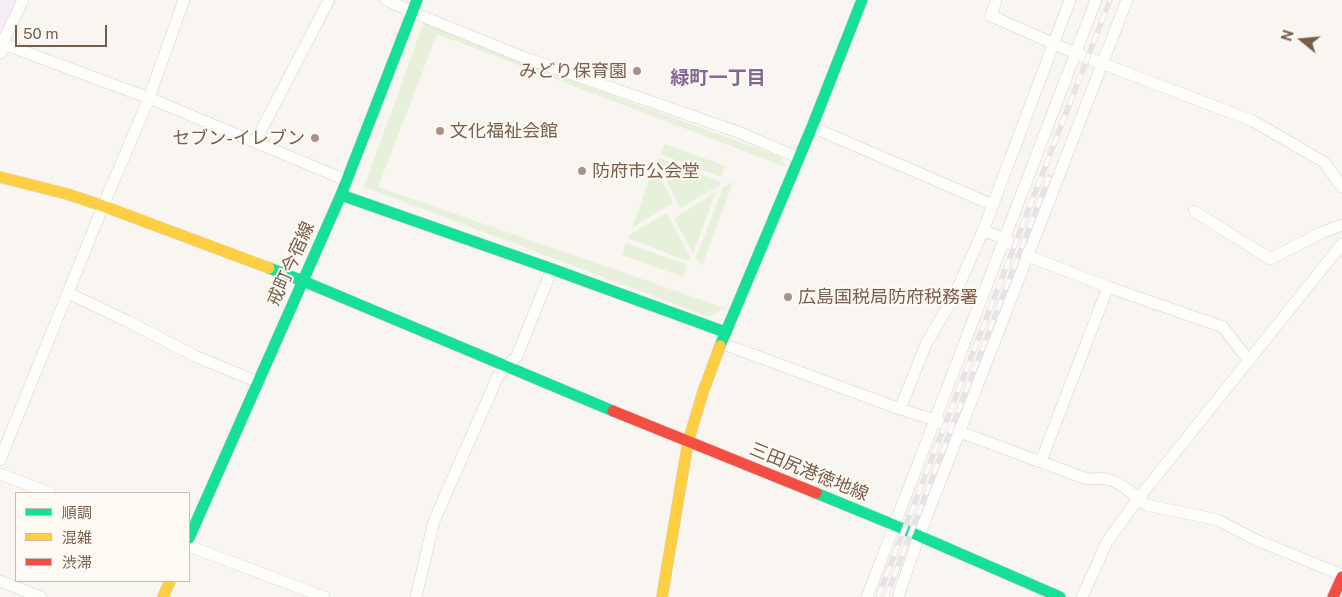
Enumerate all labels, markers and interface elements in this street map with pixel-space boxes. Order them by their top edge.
scale bar [18,15,110,47]
north arrow [1277,15,1327,65]
text: 50 m [23,25,58,42]
text: N [1278,28,1297,43]
place label: みどり保育園 [519,60,627,82]
marker: みどり保育園 [631,65,643,77]
district label: 緑町一丁目 [671,67,765,89]
place label: 文化福祉会館 [450,120,558,142]
marker: 文化福祉会館 [434,125,446,137]
place label: セブン-イレブン [172,127,305,149]
marker: セブン-イレブン [309,132,321,144]
place label: 防府市公会堂 [592,160,700,182]
marker: 防府市公会堂 [576,165,588,177]
street label: 戒町今宿線 [263,218,319,310]
place label: 広島国税局防府税務署 [798,286,978,308]
marker: 広島国税局防府税務署 [782,291,794,303]
street label: 三田尻港徳地線 [747,438,871,506]
legend [15,492,190,582]
text: 順調 [62,504,92,521]
text: 混雑 [62,529,92,546]
text: 渋滞 [62,554,92,571]

